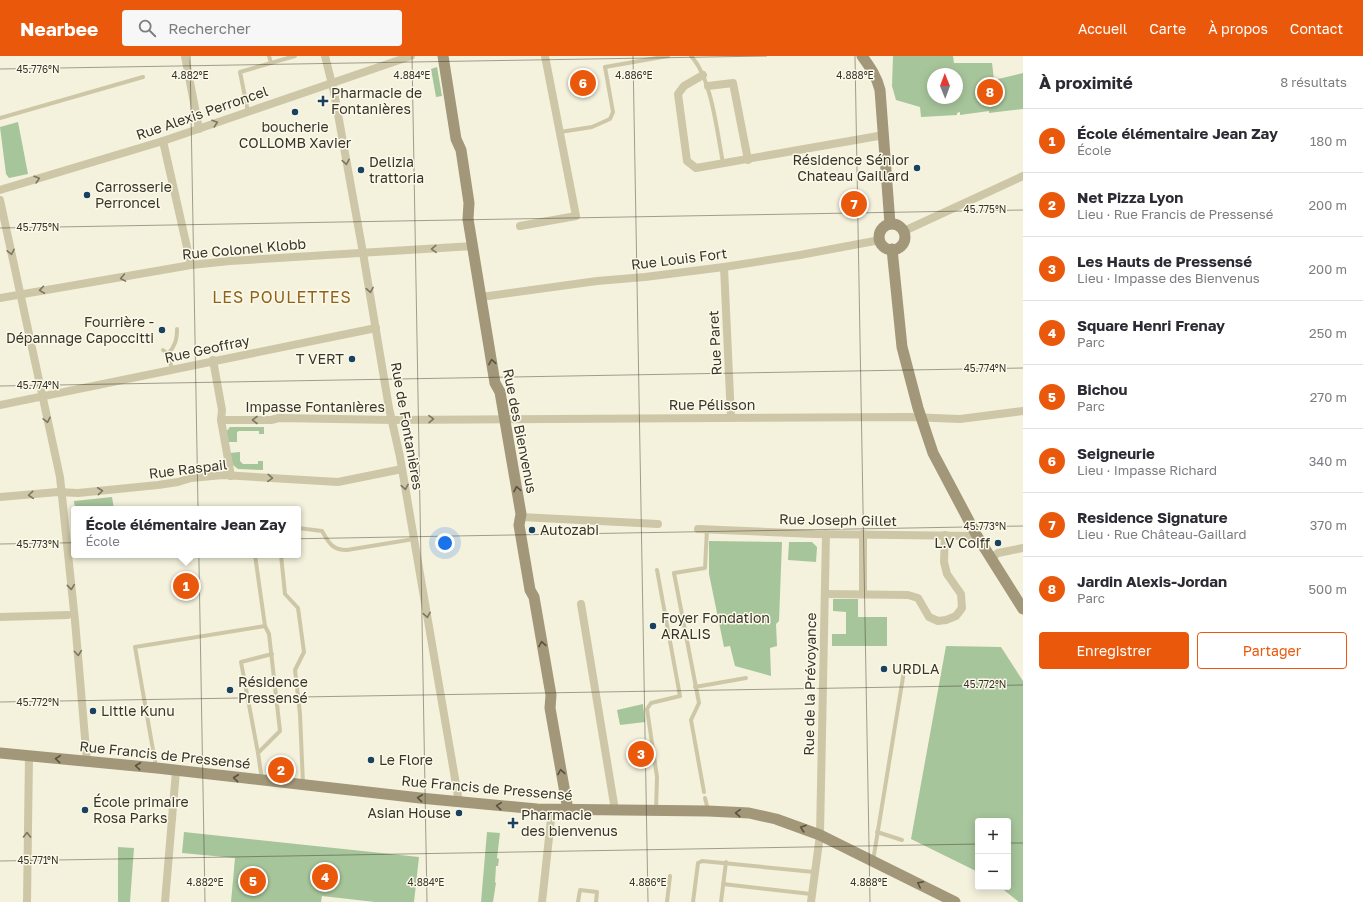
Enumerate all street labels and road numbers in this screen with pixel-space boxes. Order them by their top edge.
street label: Rue Alexis Perroncel [134,82,270,143]
street label: Rue Colonel Klobb [181,235,307,262]
street label: Rue Louis Fort [630,244,728,273]
street label: Rue Paret [704,310,725,376]
street label: Rue Geoffray [163,331,251,366]
street label: Rue de Fontanières [388,361,427,491]
street label: Rue des Bienvenus [500,367,541,495]
street label: Rue Pélisson [669,396,755,413]
street label: Impasse Fontanières [245,398,385,415]
street label: Rue Raspail [148,455,228,482]
street label: Rue Joseph Gillet [779,510,897,529]
street label: Rue de la Prévoyance [800,612,819,756]
street label: Rue Francis de Pressensé [79,737,251,772]
street label: Rue Francis de Pressensé [401,772,573,803]

